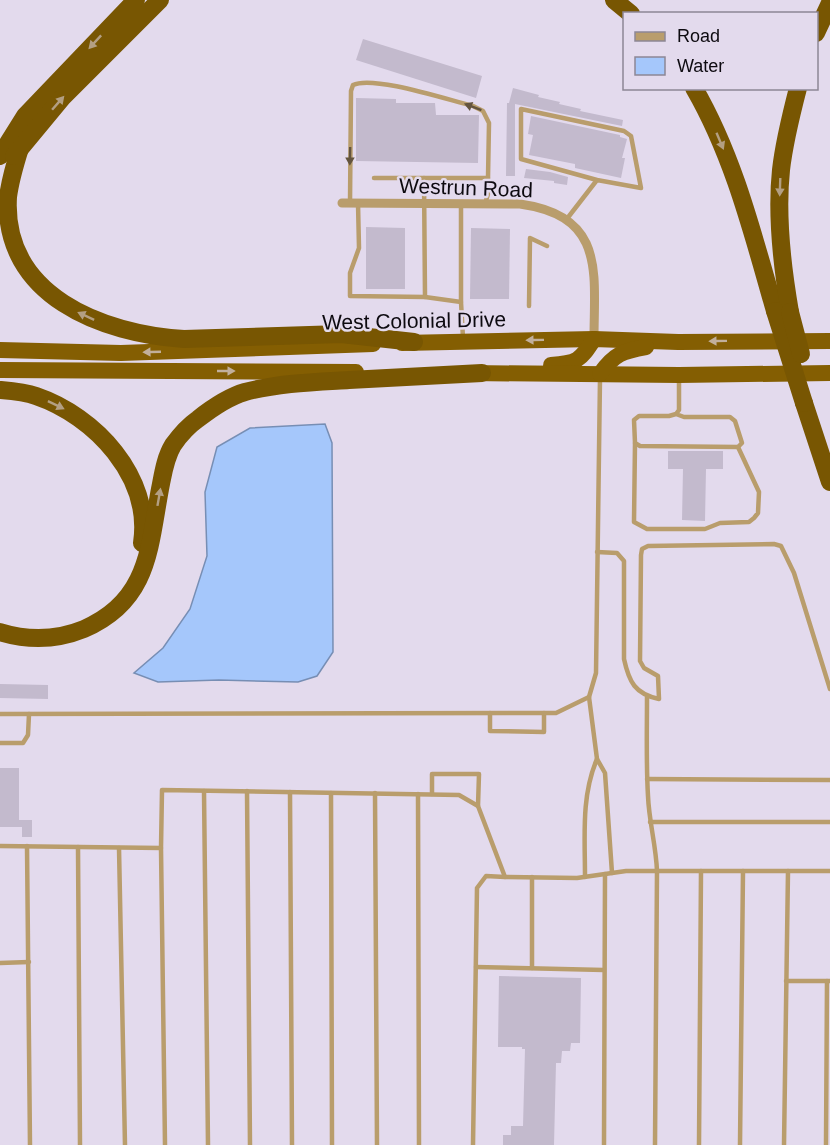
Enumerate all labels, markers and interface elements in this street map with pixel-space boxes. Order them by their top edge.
legend [623,12,818,90]
text: Road [677,26,720,46]
one-way arrow [89,35,103,49]
text: Water [677,56,724,76]
one-way arrow [51,96,64,111]
one-way arrow [464,102,482,112]
one-way arrow [715,132,725,150]
one-way arrow [346,147,355,166]
street label: Westrun Road [399,174,533,201]
one-way arrow [775,178,785,197]
street label: West Colonial Drive [322,307,506,334]
one-way arrow [78,312,95,321]
one-way arrow [526,335,545,345]
one-way arrow [709,336,728,346]
one-way arrow [142,347,161,356]
one-way arrow [217,366,236,376]
one-way arrow [47,400,64,410]
one-way arrow [155,487,164,506]

